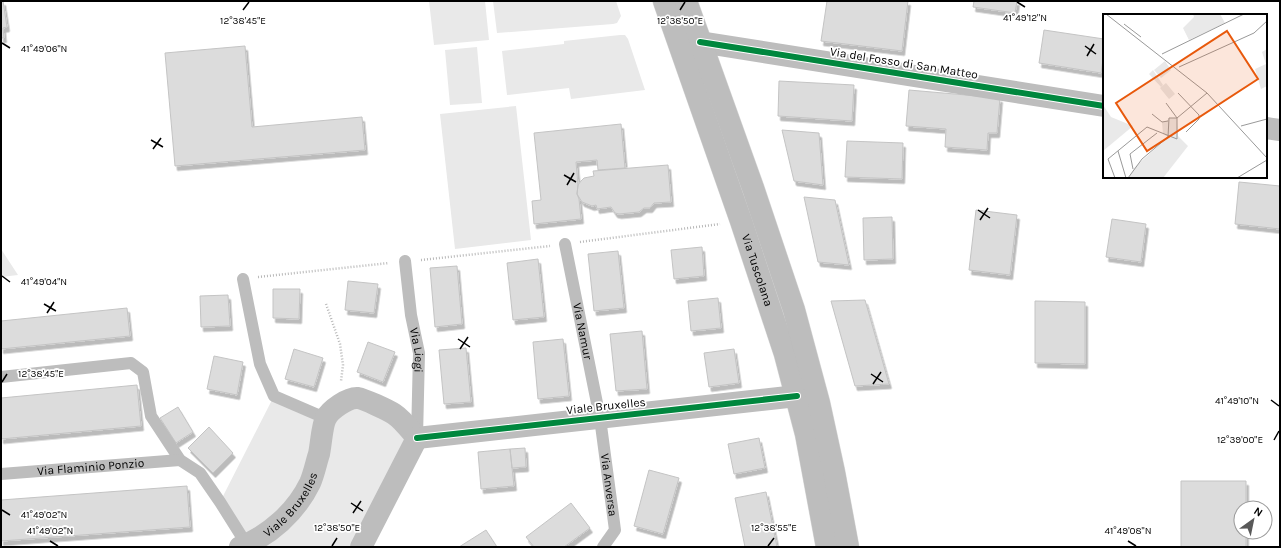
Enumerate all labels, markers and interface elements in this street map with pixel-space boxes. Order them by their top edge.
text: 41°49'12"N [1003,12,1047,24]
inset map [1103,14,1267,178]
text: 12°38'45"E [220,15,266,27]
text: 12°38'50"E [657,15,703,27]
text: 41°49'06"N [21,43,67,55]
street label: Via del Fosso di San Matteo [829,44,979,82]
street label: Via Tuscolana [739,232,776,308]
text: 41°49'04"N [21,276,67,288]
street label: Via Namur [570,302,595,361]
street label: Via Liegi [407,326,426,373]
text: 12°38'45"E [18,368,64,380]
street label: Viale Bruxelles [566,395,646,417]
text: 41°49'10"N [1215,395,1259,407]
text: 12°39'00"E [1217,434,1263,446]
street label: Via Anversa [598,453,620,517]
street label: Via Flaminio Ponzio [37,456,145,478]
street label: Viale Bruxelles [261,471,320,540]
north arrow [1233,500,1273,540]
text: N [1251,504,1265,520]
text: 41°49'02"N [21,509,67,521]
text: 12°38'50"E [314,522,360,534]
text: 12°38'55"E [751,522,797,534]
text: 41°49'02"N [27,525,73,537]
text: 41°49'08"N [1104,525,1152,537]

